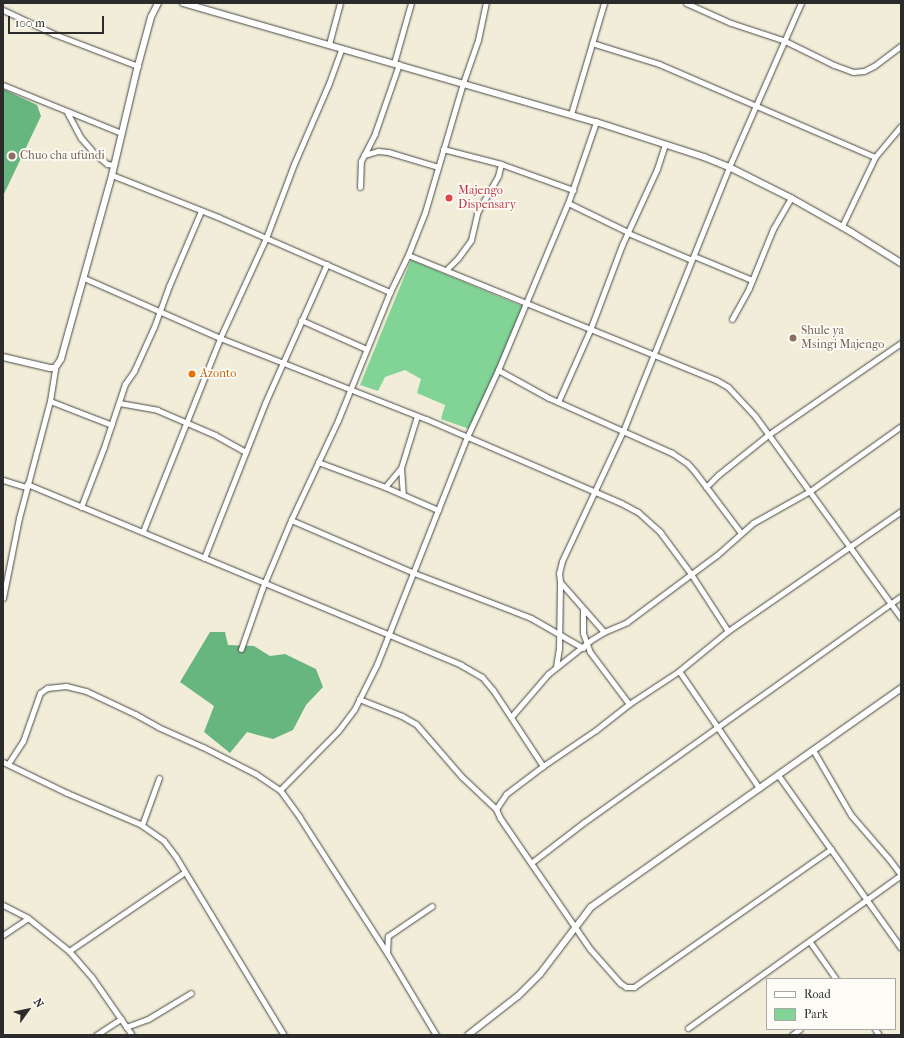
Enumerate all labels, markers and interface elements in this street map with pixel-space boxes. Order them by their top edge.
scale bar [10,8,106,34]
text: 100 m [15,16,45,30]
place label: Chuo cha ufundi [20,149,105,163]
marker: Chuo cha ufundi [7,151,17,161]
place label: Majengo Dispensary [458,184,516,212]
marker: Majengo Dispensary [443,192,455,204]
place label: Shule ya Msingi Majengo [801,324,884,352]
marker: Shule ya Msingi Majengo [788,333,798,343]
place label: Azonto [200,367,236,381]
marker: Azonto [187,369,197,379]
legend [766,978,896,1030]
text: Road [804,987,831,1001]
north arrow [8,990,48,1030]
text: N [31,996,46,1010]
text: Park [804,1007,828,1021]

